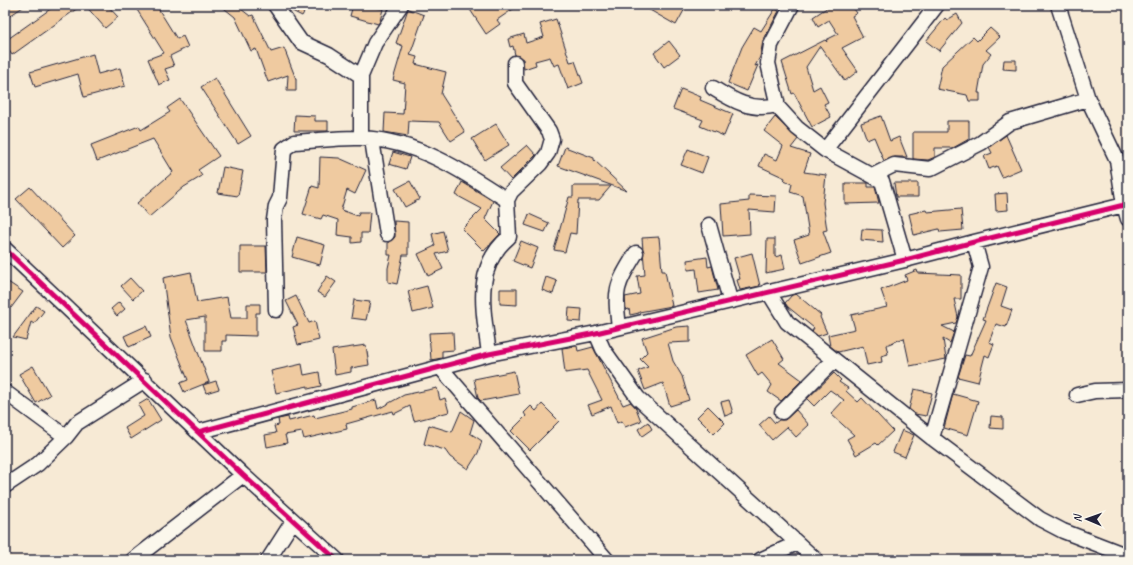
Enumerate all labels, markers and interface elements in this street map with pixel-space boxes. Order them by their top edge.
north arrow [1067,499,1107,539]
text: N [1070,513,1084,522]

